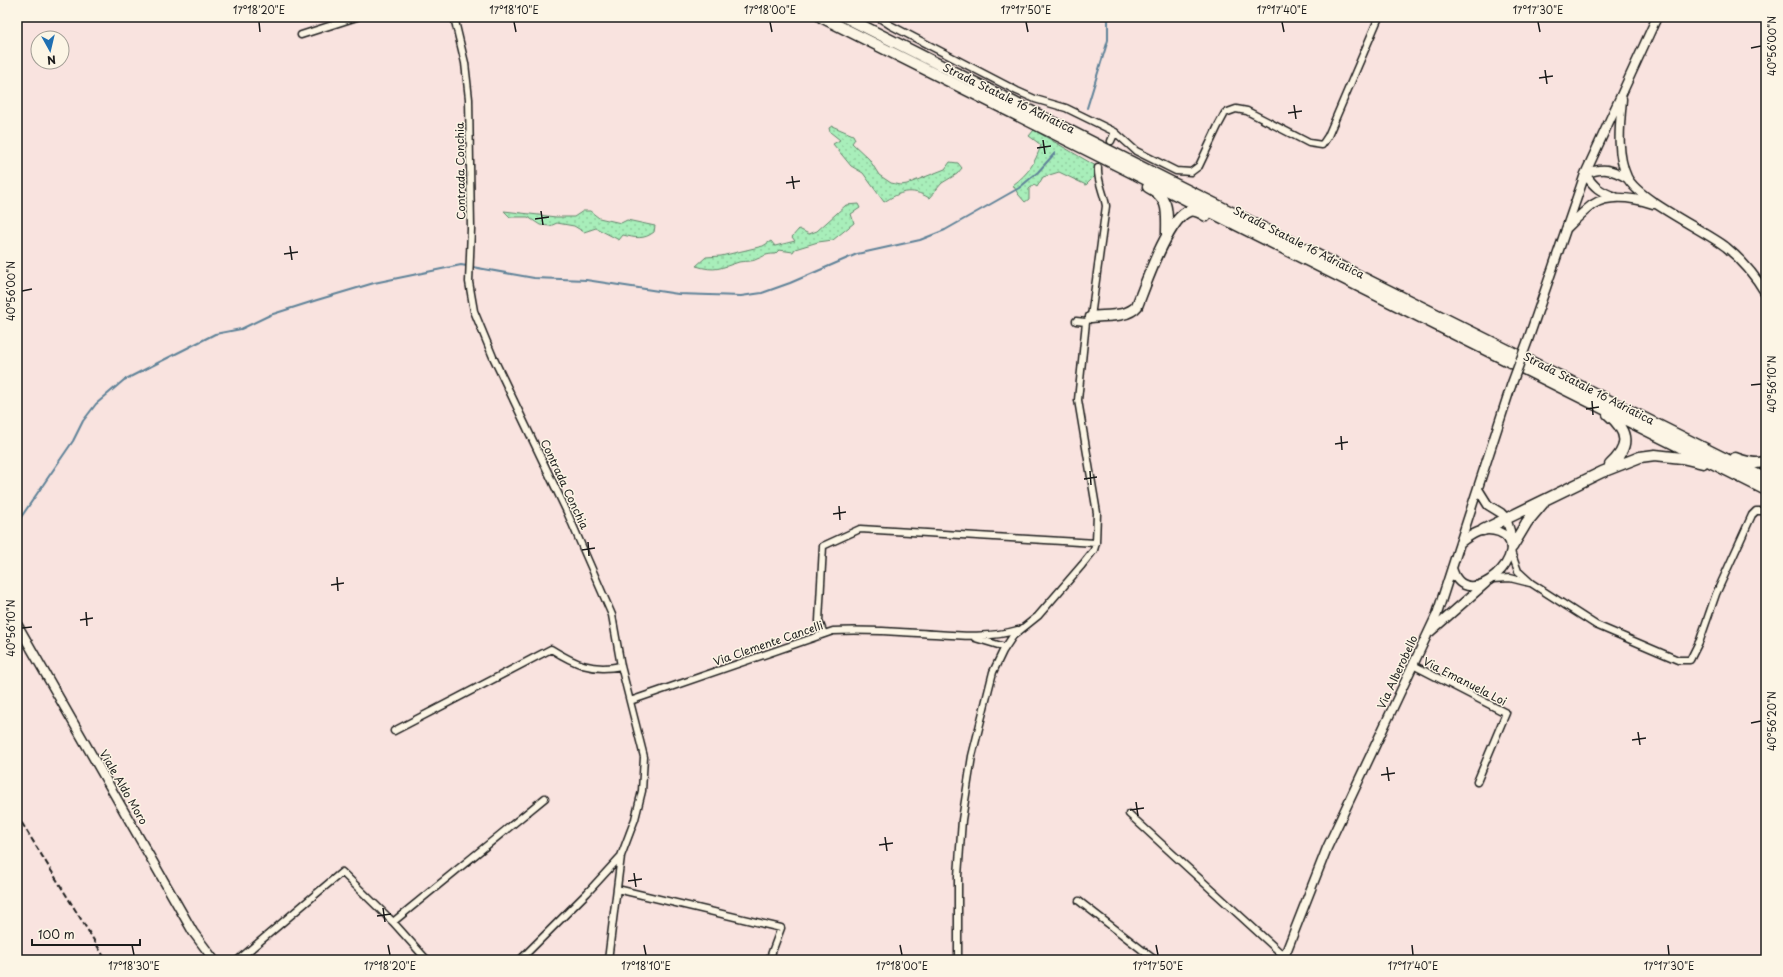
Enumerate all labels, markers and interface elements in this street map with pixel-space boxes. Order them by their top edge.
text: 17°18'20"E [233,2,285,17]
text: 17°18'10"E [489,2,539,17]
text: 17°18'00"E [744,2,796,17]
text: 17°17'50"E [1001,2,1051,17]
text: 17°17'40"E [1257,2,1307,17]
text: 17°17'30"E [1513,2,1563,17]
text: 40°56'00"N [1764,16,1779,76]
north arrow [30,30,70,70]
text: N [46,51,57,69]
street label: Strada Statale 16 Adriatica [940,59,1078,137]
street label: Contrada Conchia [451,122,469,220]
street label: Strada Statale 16 Adriatica [1231,201,1368,283]
text: 40°56'00"N [3,261,18,321]
street label: Strada Statale 16 Adriatica [1521,347,1658,429]
text: 40°56'10"N [1764,355,1779,413]
street label: Contrada Conchia [537,436,593,532]
text: 40°56'10"N [3,599,18,657]
street label: Via Clemente Cancelli [711,616,825,670]
street label: Via Alberobello [1372,632,1422,712]
street label: Via Emanuela Loi [1420,653,1510,709]
text: 40°56'20"N [1764,691,1779,751]
street label: Viale Aldo Moro [96,746,152,828]
scale bar [32,921,140,947]
text: 100 m [38,925,75,943]
text: 17°18'30"E [108,958,160,973]
text: 17°18'20"E [364,958,416,973]
text: 17°18'10"E [621,958,671,973]
text: 17°18'00"E [876,958,928,973]
text: 17°17'50"E [1133,958,1183,973]
text: 17°17'40"E [1388,958,1438,973]
text: 17°17'30"E [1644,958,1694,973]

